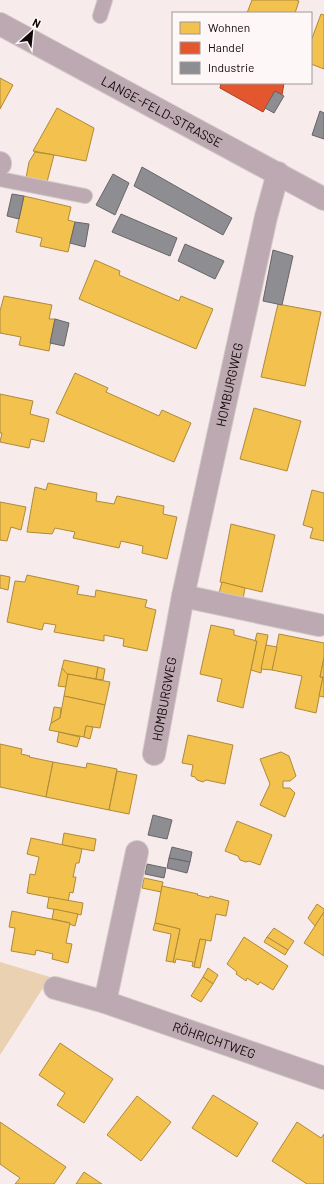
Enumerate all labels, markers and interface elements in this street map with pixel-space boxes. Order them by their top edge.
north arrow [12,12,52,52]
legend [172,12,312,84]
text: N [31,15,43,30]
text: Wohnen [208,20,250,34]
text: Handel [208,40,244,54]
text: Industrie [208,60,254,74]
street label: LANGE-FELD-STRASSE [99,72,225,151]
street label: HOMBURGWEG [212,341,246,428]
street label: HOMBURGWEG [149,655,180,742]
street label: RÖHRICHTWEG [171,1018,258,1062]

